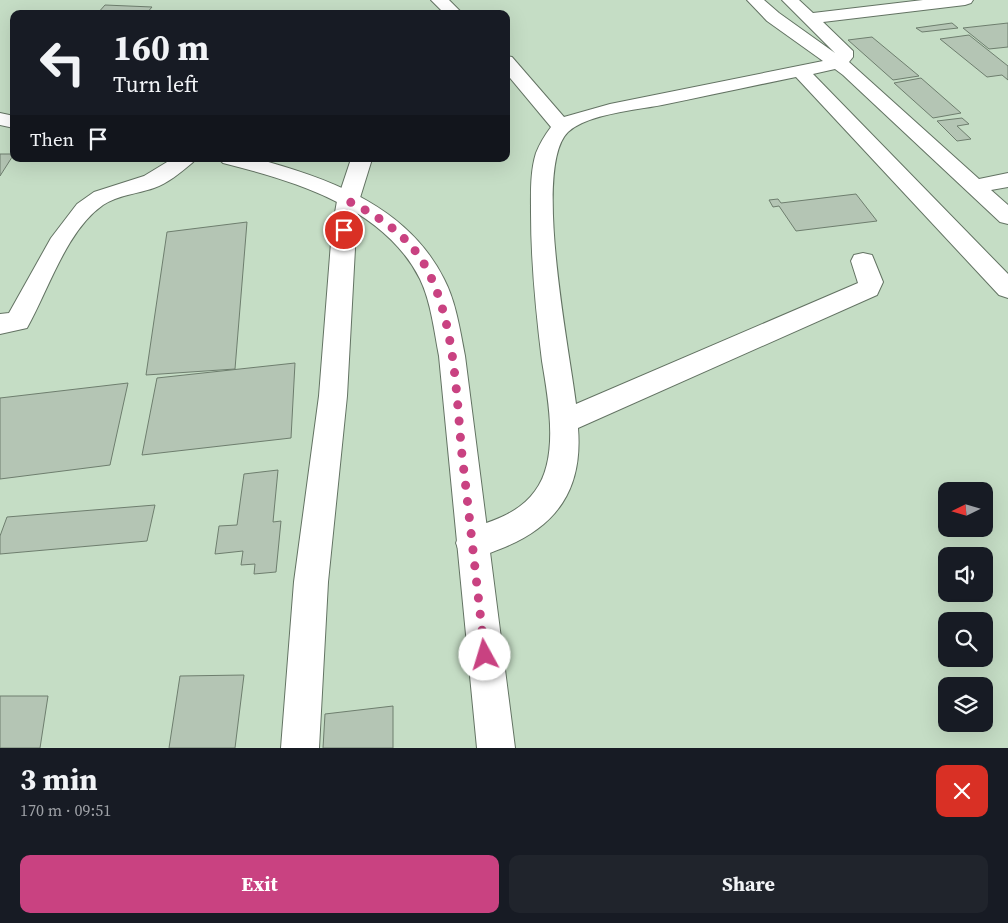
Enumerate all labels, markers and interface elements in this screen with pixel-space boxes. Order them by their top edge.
text: 160 m [113,24,209,72]
icon: left [30,30,95,95]
text: Turn left [113,69,198,99]
icon: arrive [84,125,112,153]
text: Then [30,126,74,152]
pin [323,209,365,251]
icon: arrive [330,216,358,244]
north arrow [938,482,992,538]
map controls [938,482,993,732]
button: sound [938,547,993,602]
button: search [938,612,993,667]
position arrow [458,628,510,680]
button: layers [938,677,993,732]
text: 3 min [20,759,98,800]
button: close [936,765,988,817]
text: 170 m · 09:51 [20,799,111,821]
button: Exit [20,855,499,913]
button: Share [509,855,988,913]

